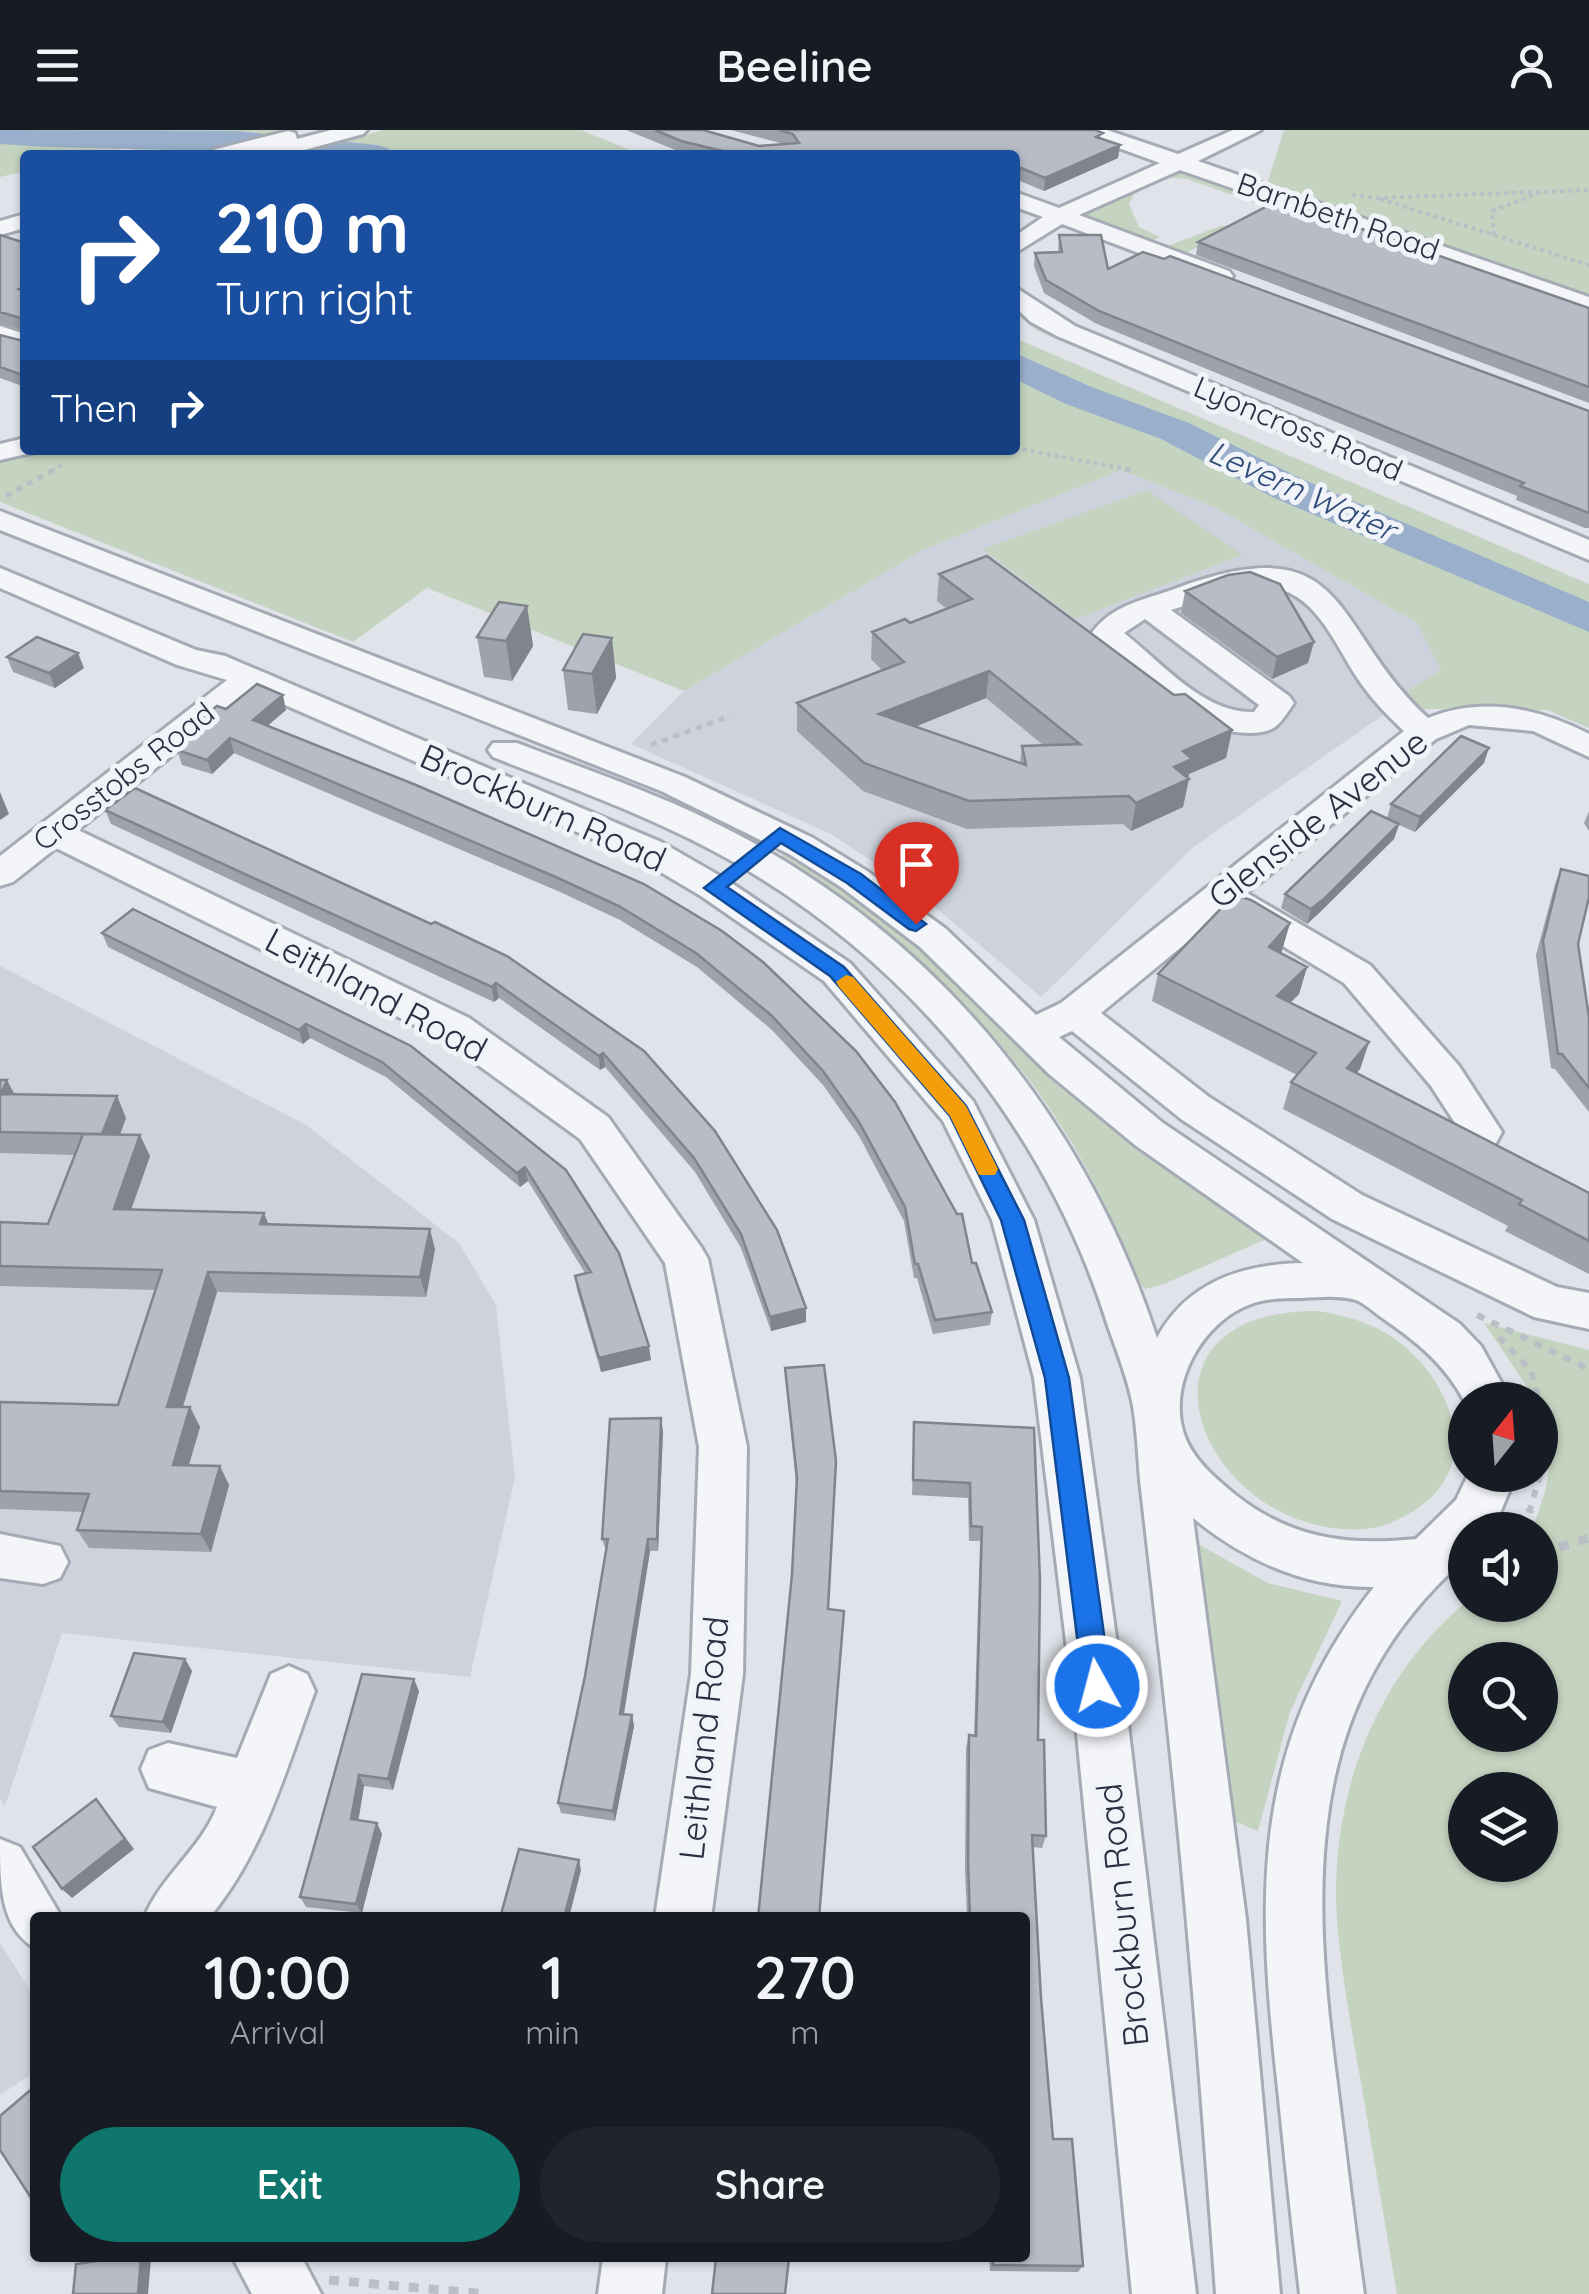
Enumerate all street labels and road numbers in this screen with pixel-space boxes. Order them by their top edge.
street label: Barnbeth Road [1232,164,1445,268]
street label: Lyoncross Road [1188,367,1408,489]
street label: Crosstobs Road [25,694,222,859]
street label: Glenside Avenue [1199,719,1436,917]
street label: Brockburn Road [414,733,673,881]
street label: Leithland Road [258,917,495,1071]
street label: Leithland Road [668,1614,738,1862]
street label: Brockburn Road [1086,1781,1158,2049]

